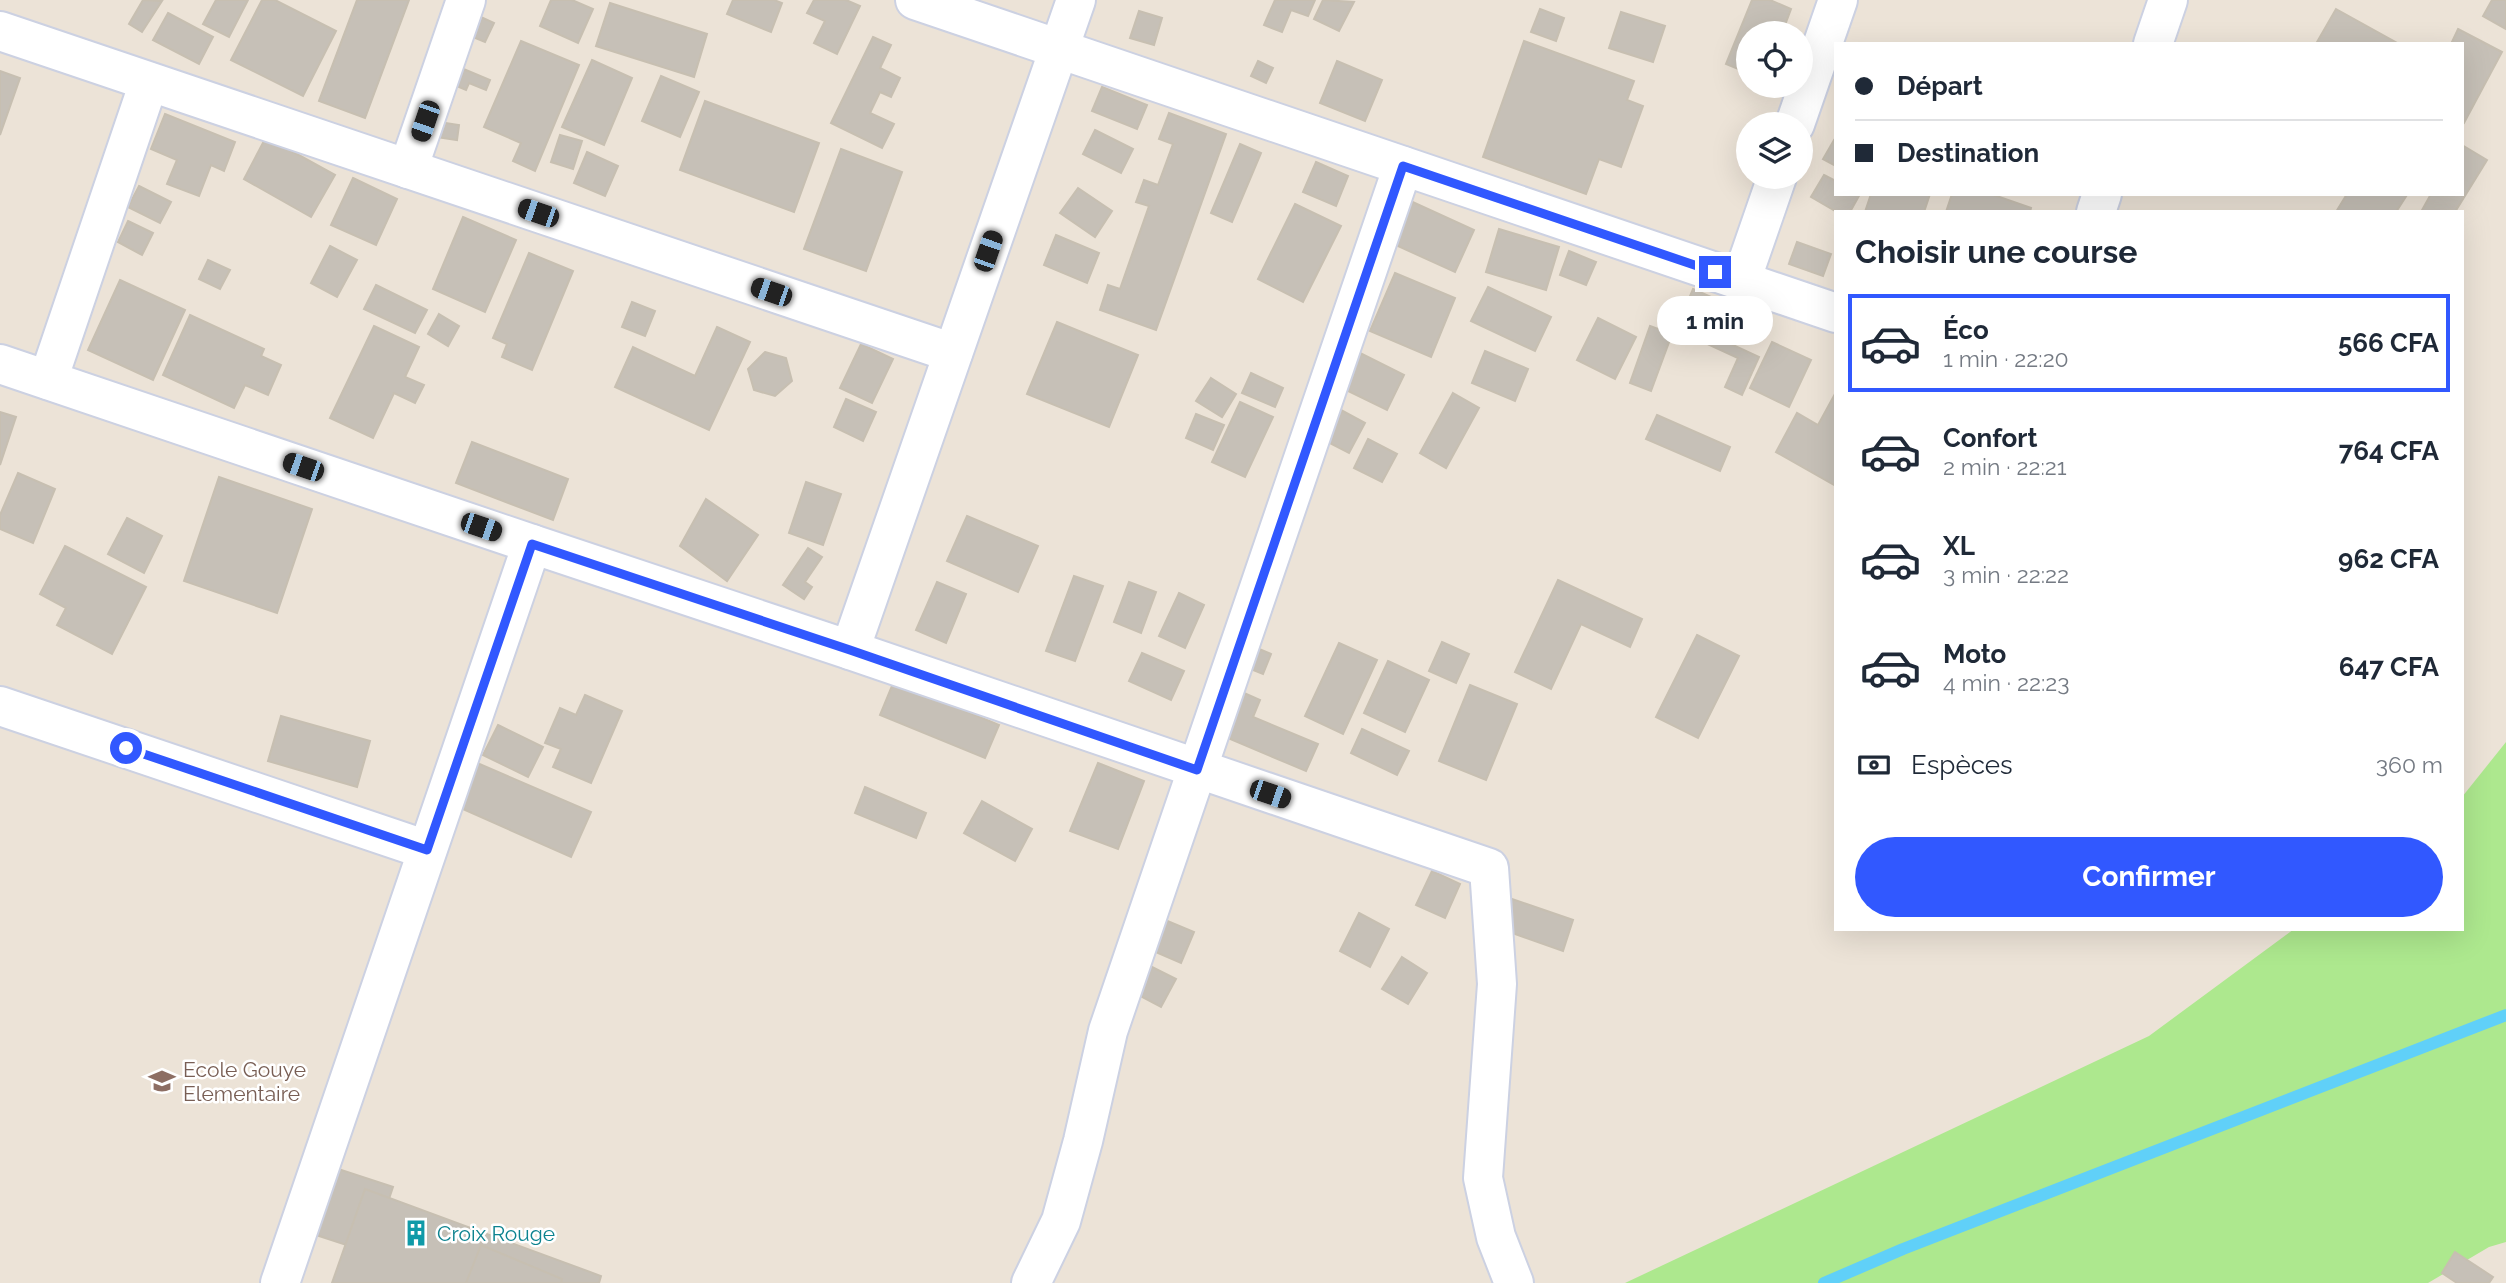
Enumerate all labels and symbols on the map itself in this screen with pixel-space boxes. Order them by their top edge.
car [409,98,442,144]
car [515,196,562,230]
car [972,228,1005,274]
route end [1699,256,1731,288]
car [748,275,795,309]
callout: 1 min [1657,296,1773,346]
car [280,450,327,484]
car [458,510,505,544]
route start [110,732,142,764]
car [1247,777,1294,811]
place label: Ecole Gouye Elementaire [183,1057,306,1106]
school or university icon: Ecole Gouye Elementaire [147,1066,177,1096]
building icon: Croix Rouge [401,1218,431,1248]
place label: Croix Rouge [437,1221,555,1246]

